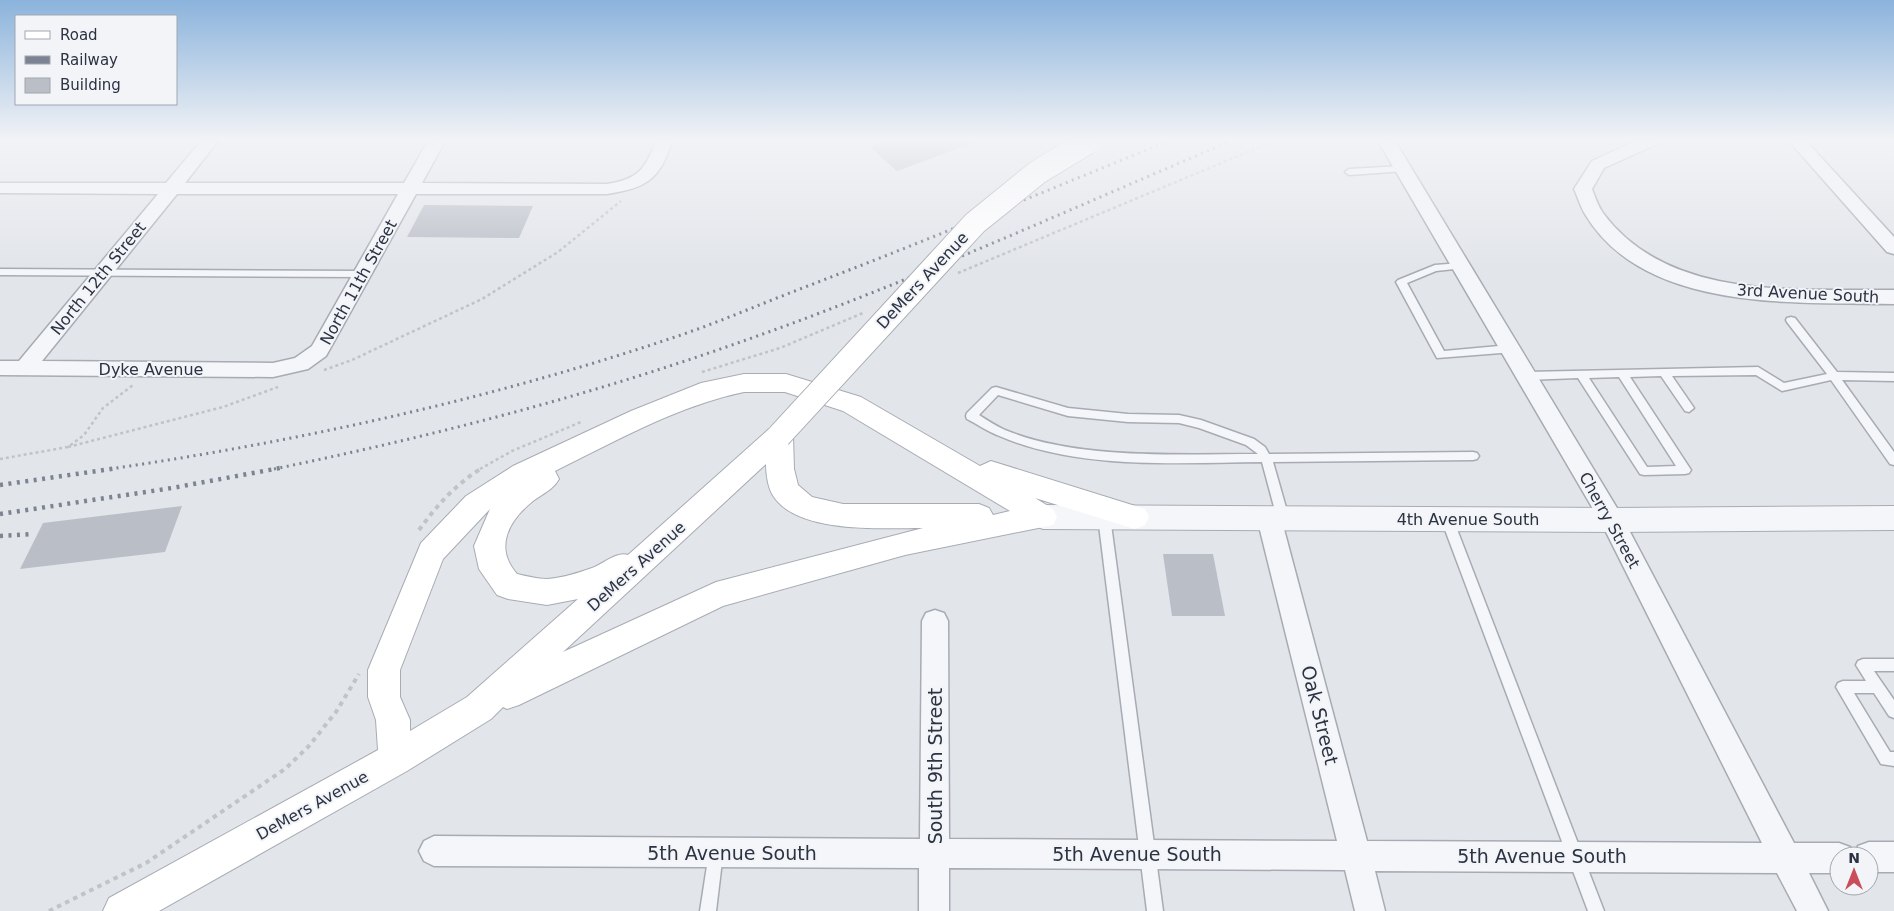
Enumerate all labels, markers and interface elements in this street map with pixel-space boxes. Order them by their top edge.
legend [15,15,178,105]
text: Road [60,26,98,44]
text: Railway [60,51,118,69]
text: Building [60,76,121,94]
street label: North 11th Street [316,216,401,348]
street label: North 12th Street [47,218,150,339]
street label: DeMers Avenue [873,228,972,333]
street label: 3rd Avenue South [1736,280,1880,307]
street label: Dyke Avenue [99,360,203,379]
street label: Cherry Street [1575,469,1644,572]
street label: 4th Avenue South [1397,510,1539,529]
street label: DeMers Avenue [583,517,689,615]
street label: Oak Street [1297,663,1343,767]
street label: South 9th Street [924,688,946,844]
street label: DeMers Avenue [253,767,372,844]
street label: 5th Avenue South [647,842,817,864]
street label: 5th Avenue South [1052,843,1222,865]
street label: 5th Avenue South [1457,845,1627,867]
north arrow [1829,846,1879,896]
text: N [1848,850,1860,866]

